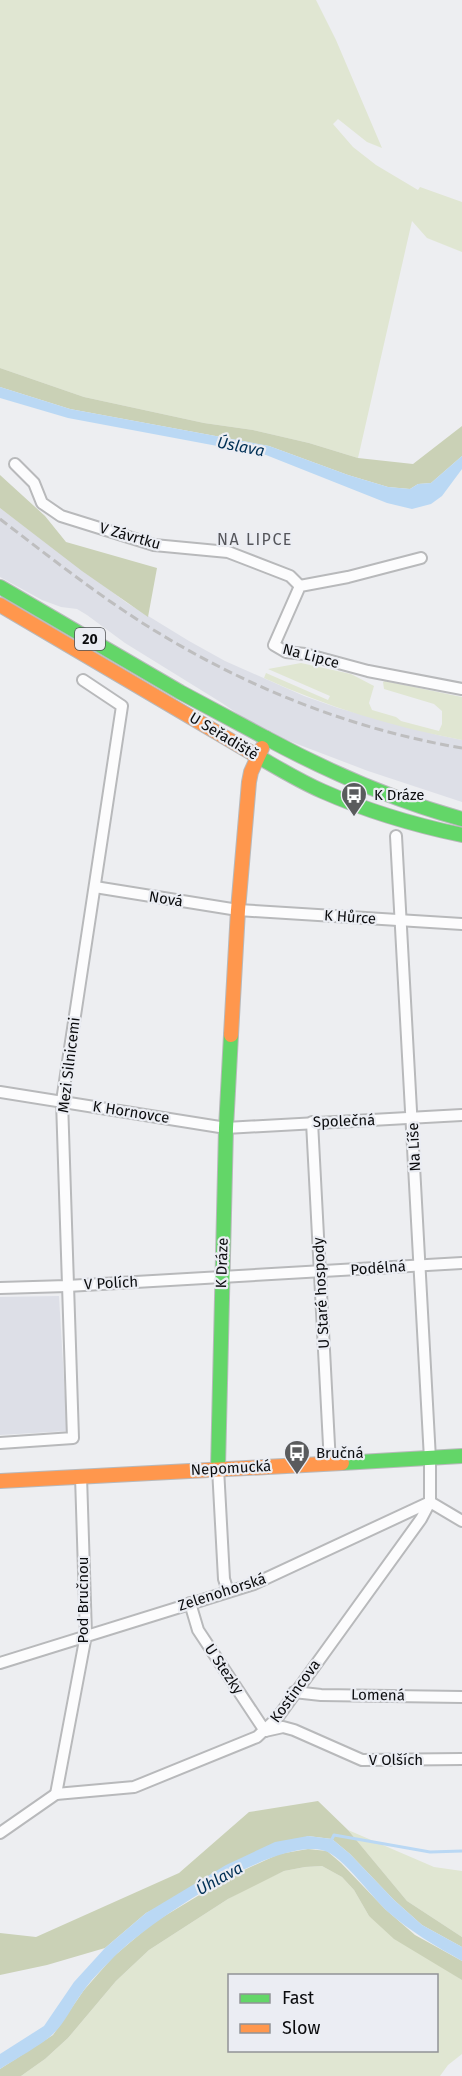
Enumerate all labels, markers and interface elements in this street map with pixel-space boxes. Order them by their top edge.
water label: Úslava [215,432,267,460]
street label: V Závrtku [97,519,163,553]
district label: NA LIPCE [217,530,293,549]
road number: 20 [75,628,105,650]
street label: Na Lipce [281,640,341,672]
street label: U Seřadiště [186,708,262,764]
bus stop icon: K Dráze [339,780,369,818]
place label: K Dráze [374,786,425,804]
street label: Nová [148,887,184,911]
street label: K Hůrce [323,906,377,928]
street label: Mezi Silnicemi [54,1016,84,1114]
street label: K Hornovce [91,1097,171,1127]
street label: Společná [312,1111,376,1131]
street label: Na Líše [404,1122,424,1172]
street label: U Staré hospody [309,1236,333,1349]
street label: K Dráze [212,1237,232,1289]
street label: Podélná [350,1257,406,1279]
street label: V Polích [84,1273,138,1293]
bus stop icon: Bručná [282,1438,312,1476]
place label: Bručná [316,1444,364,1462]
street label: Nepomucká [190,1457,272,1479]
street label: Pod Bručnou [74,1556,92,1644]
street label: Zelenohorská [176,1569,268,1615]
street label: U Stezky [201,1640,248,1698]
street label: Kostincova [266,1656,324,1726]
street label: Lomená [351,1686,405,1704]
street label: V Olších [369,1751,423,1769]
water label: Úhlava [192,1857,246,1899]
legend [228,1974,438,2052]
text: Fast [282,1987,315,2009]
text: Slow [282,2017,321,2039]

